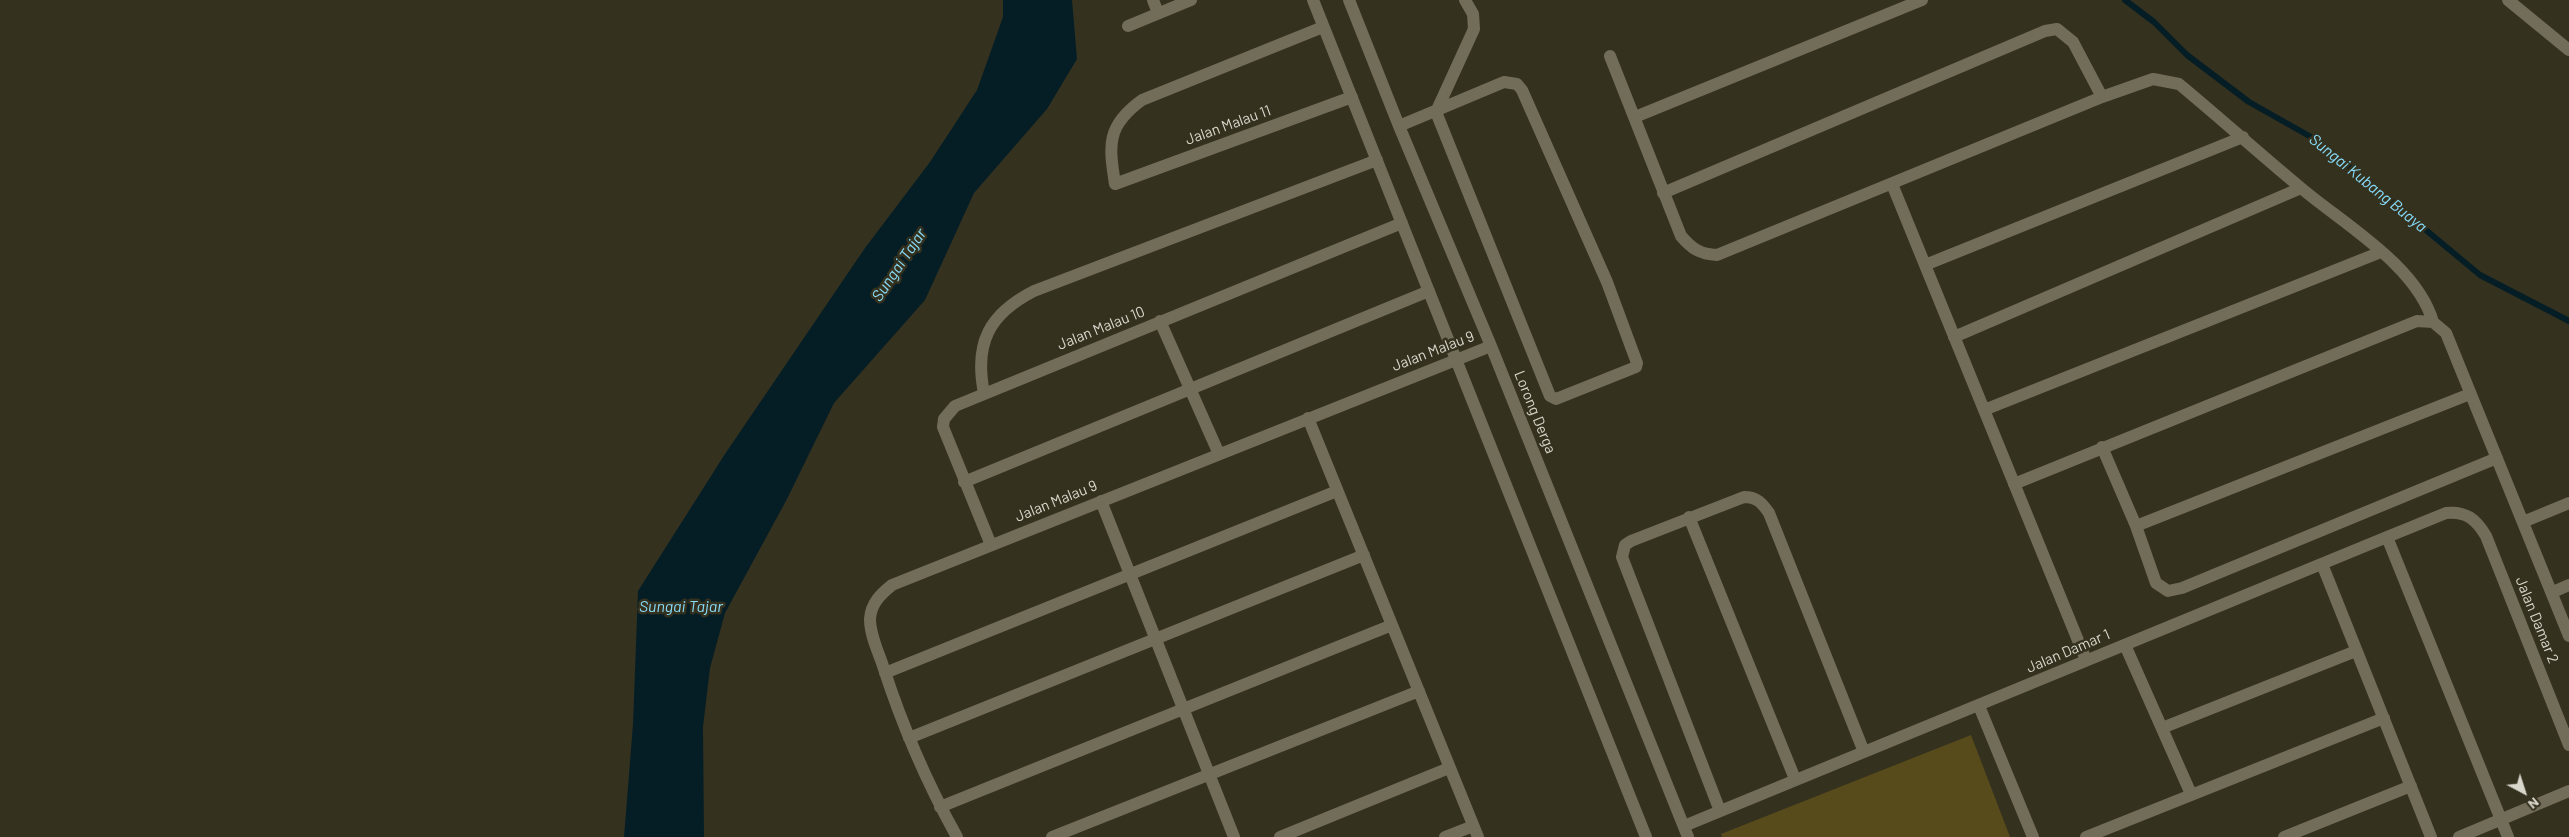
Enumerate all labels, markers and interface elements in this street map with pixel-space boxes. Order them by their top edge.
street label: Jalan Malau 11 [1183,101,1273,149]
water label: Sungai Kubang Buaya [2305,130,2431,236]
water label: Sungai Tajar [868,225,930,305]
street label: Jalan Malau 10 [1055,302,1147,354]
street label: Jalan Malau 9 [1389,327,1477,375]
street label: Lorong Derga [1510,368,1560,456]
street label: Jalan Malau 9 [1012,476,1100,526]
street label: Jalan Damar 2 [2511,574,2563,666]
water label: Sungai Tajar [639,597,723,617]
street label: Jalan Damar 1 [2023,625,2113,677]
north arrow [2499,767,2549,817]
text: N [2525,794,2543,813]

